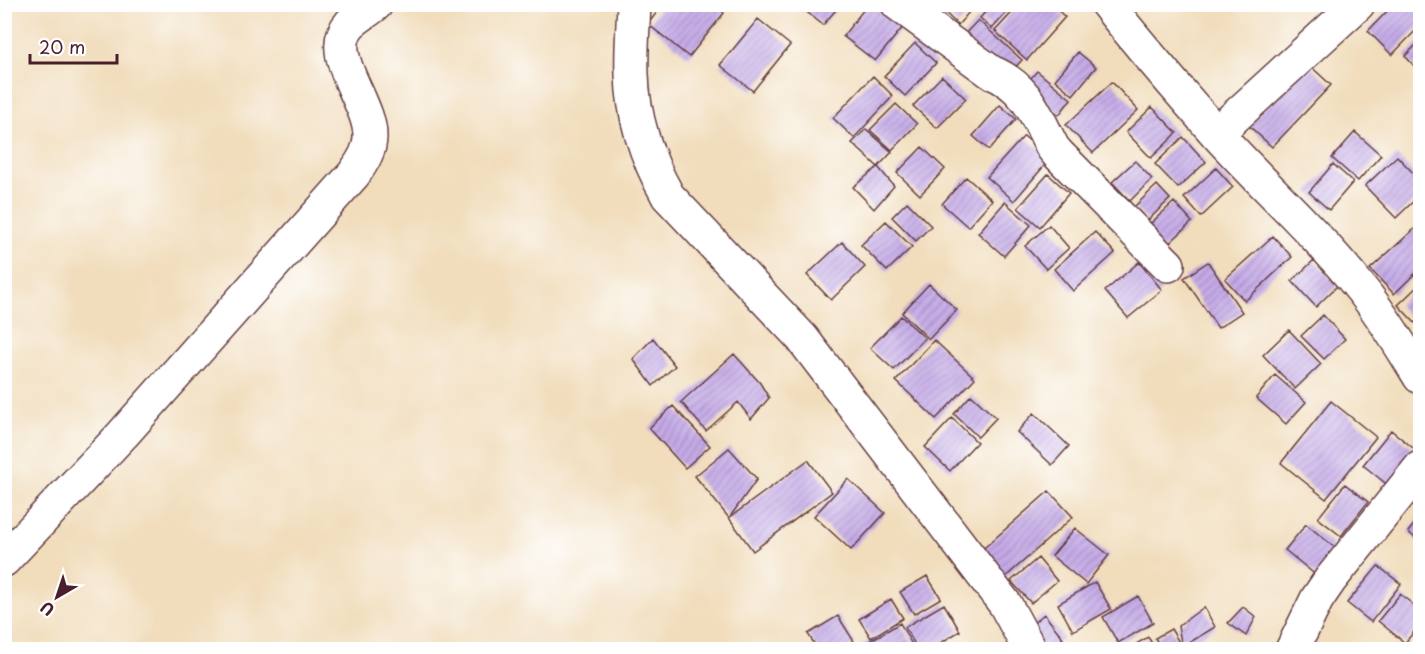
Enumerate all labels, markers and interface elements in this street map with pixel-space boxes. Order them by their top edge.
scale bar [30,27,117,65]
text: 20 m [39,33,85,60]
north arrow [27,567,87,627]
text: U [35,596,59,623]

